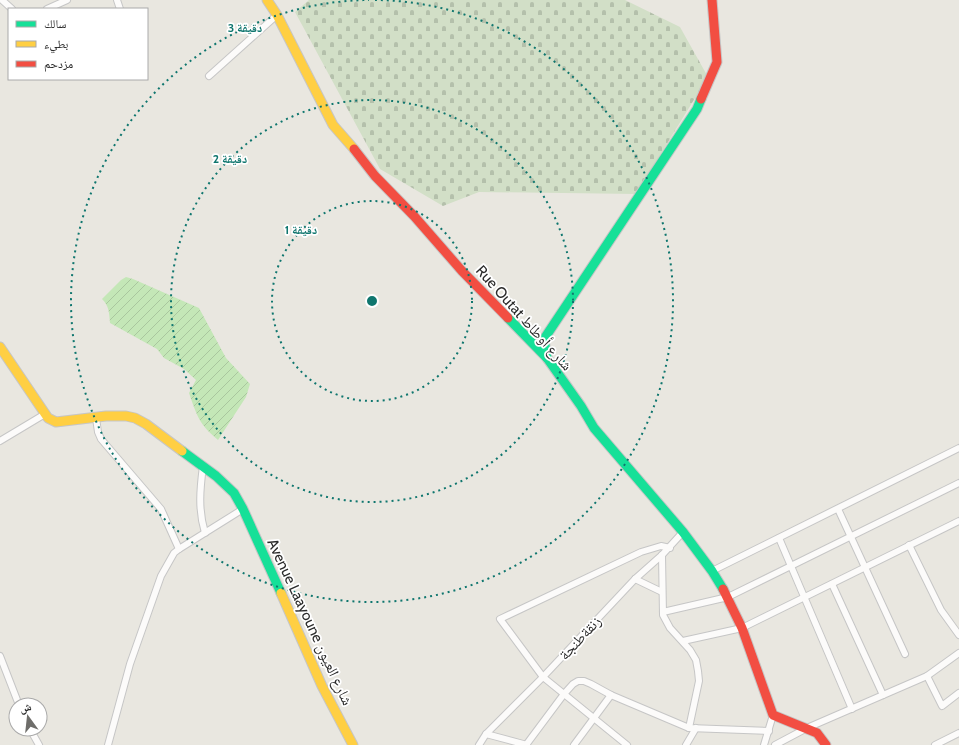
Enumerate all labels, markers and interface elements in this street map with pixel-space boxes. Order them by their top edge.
legend [8,8,148,80]
text: سالك [44,16,66,31]
text: 3 دقيقة [228,20,262,35]
text: بطيء [44,36,68,54]
text: مزدحم [44,56,73,72]
text: 2 دقيقة [213,151,247,166]
text: 1 دقيقة [285,222,317,237]
street label: Rue Outat شارع أوطاط [471,262,576,375]
centre of rings [365,294,379,308]
street label: Avenue Laayoune شارع العيون [263,536,357,709]
street label: زنقةطنجة [555,612,605,664]
north arrow [8,697,48,737]
text: ش [18,699,33,717]

